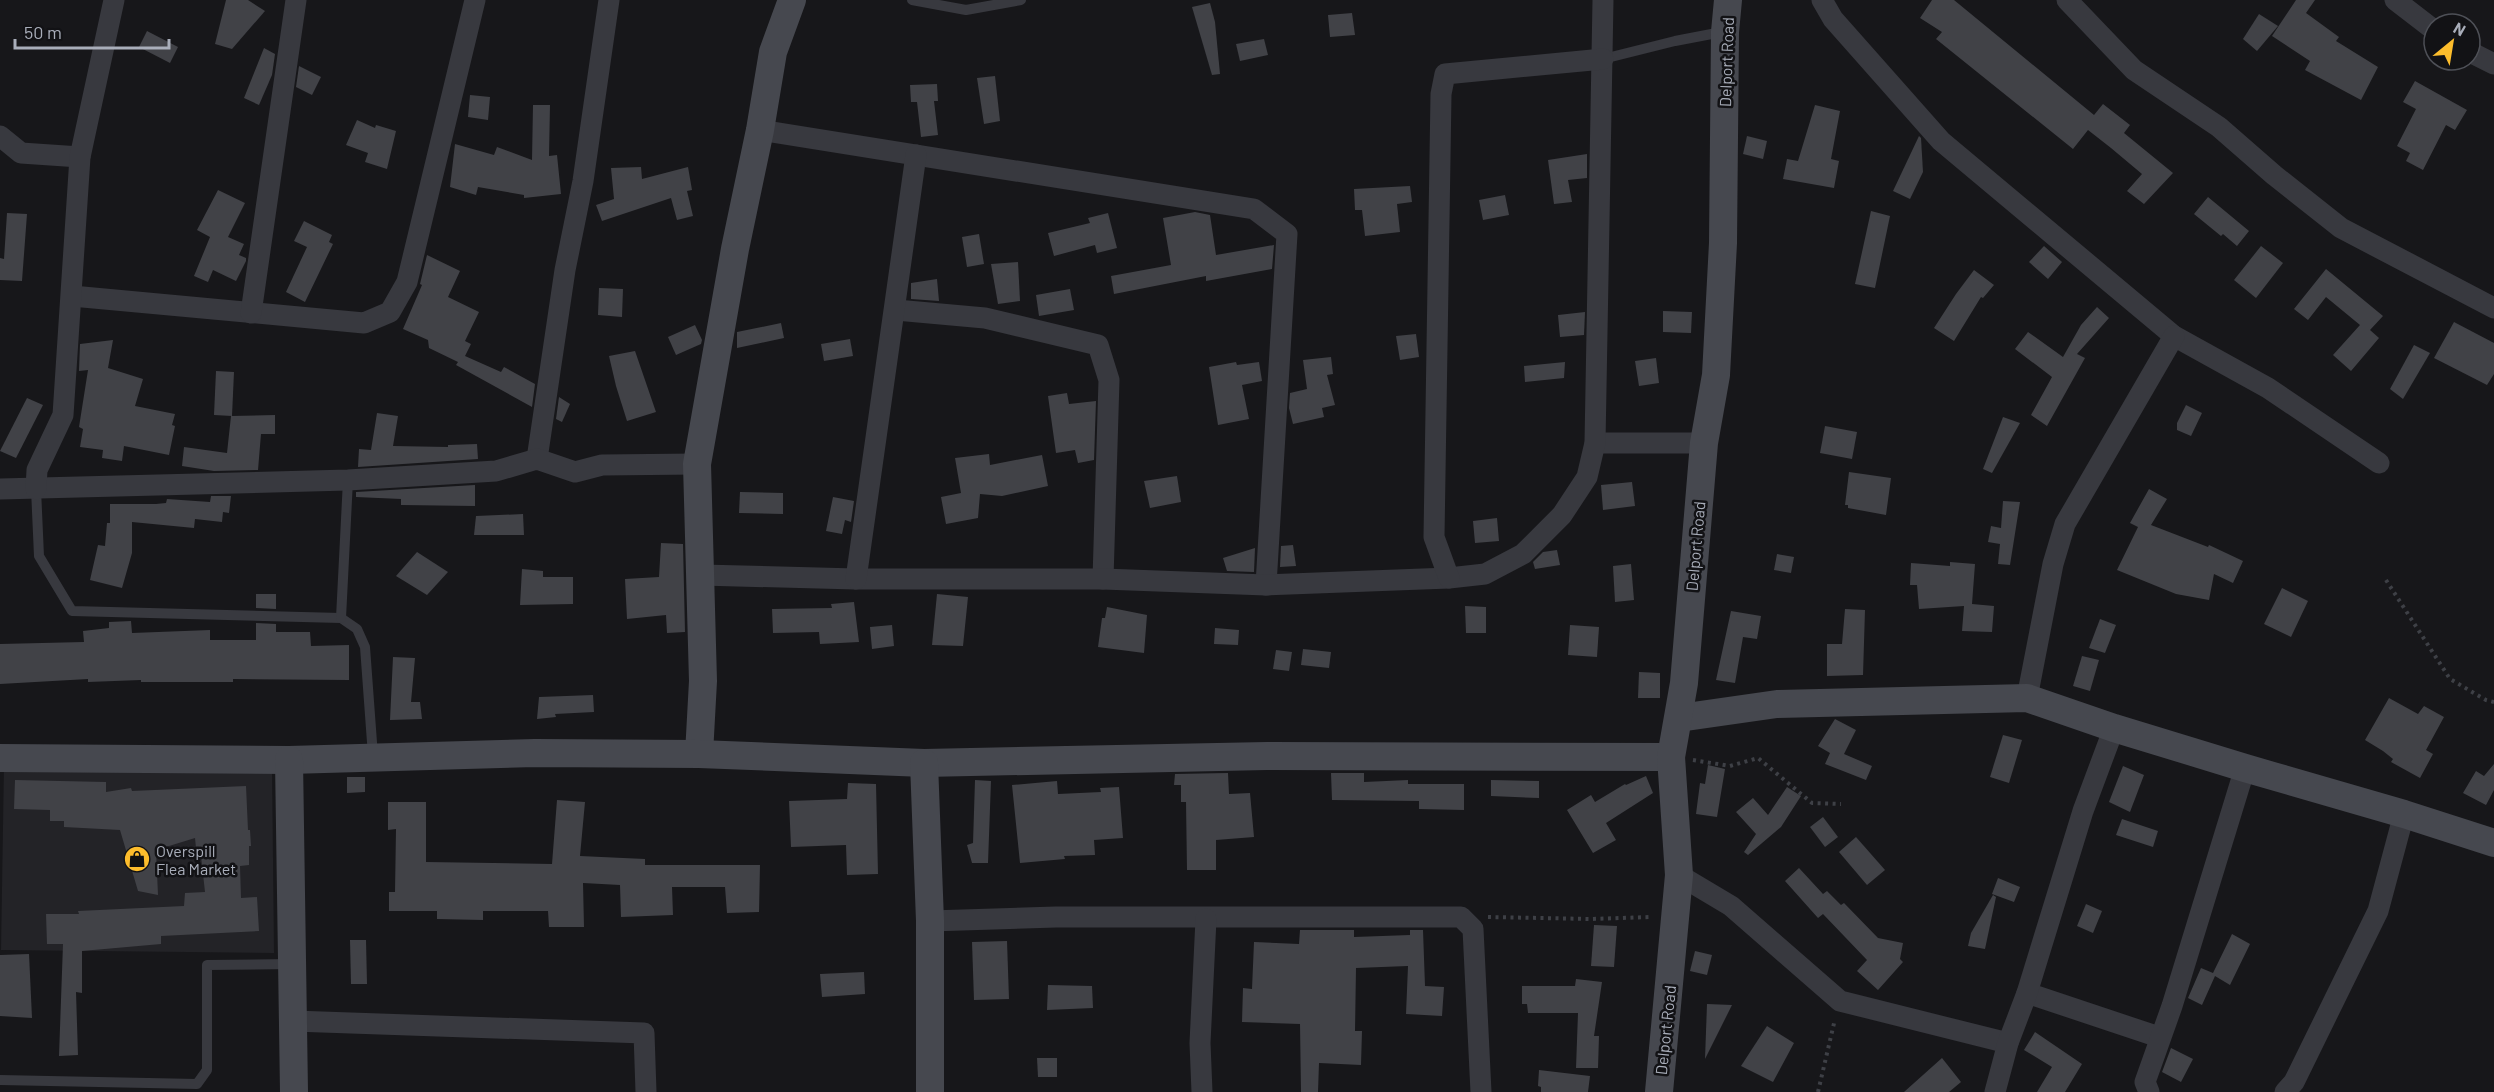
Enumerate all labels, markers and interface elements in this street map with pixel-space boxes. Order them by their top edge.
scale bar [15,12,170,50]
north arrow [2422,12,2482,72]
street label: Delport Road [1715,17,1737,107]
text: N [2450,18,2469,39]
text: 50 m [24,21,62,43]
street label: Delport Road [1682,500,1708,592]
place label: Overspill Flea Market [156,841,236,878]
shop icon: Overspill Flea Market [122,844,152,874]
street label: Delport Road [1651,984,1679,1076]

